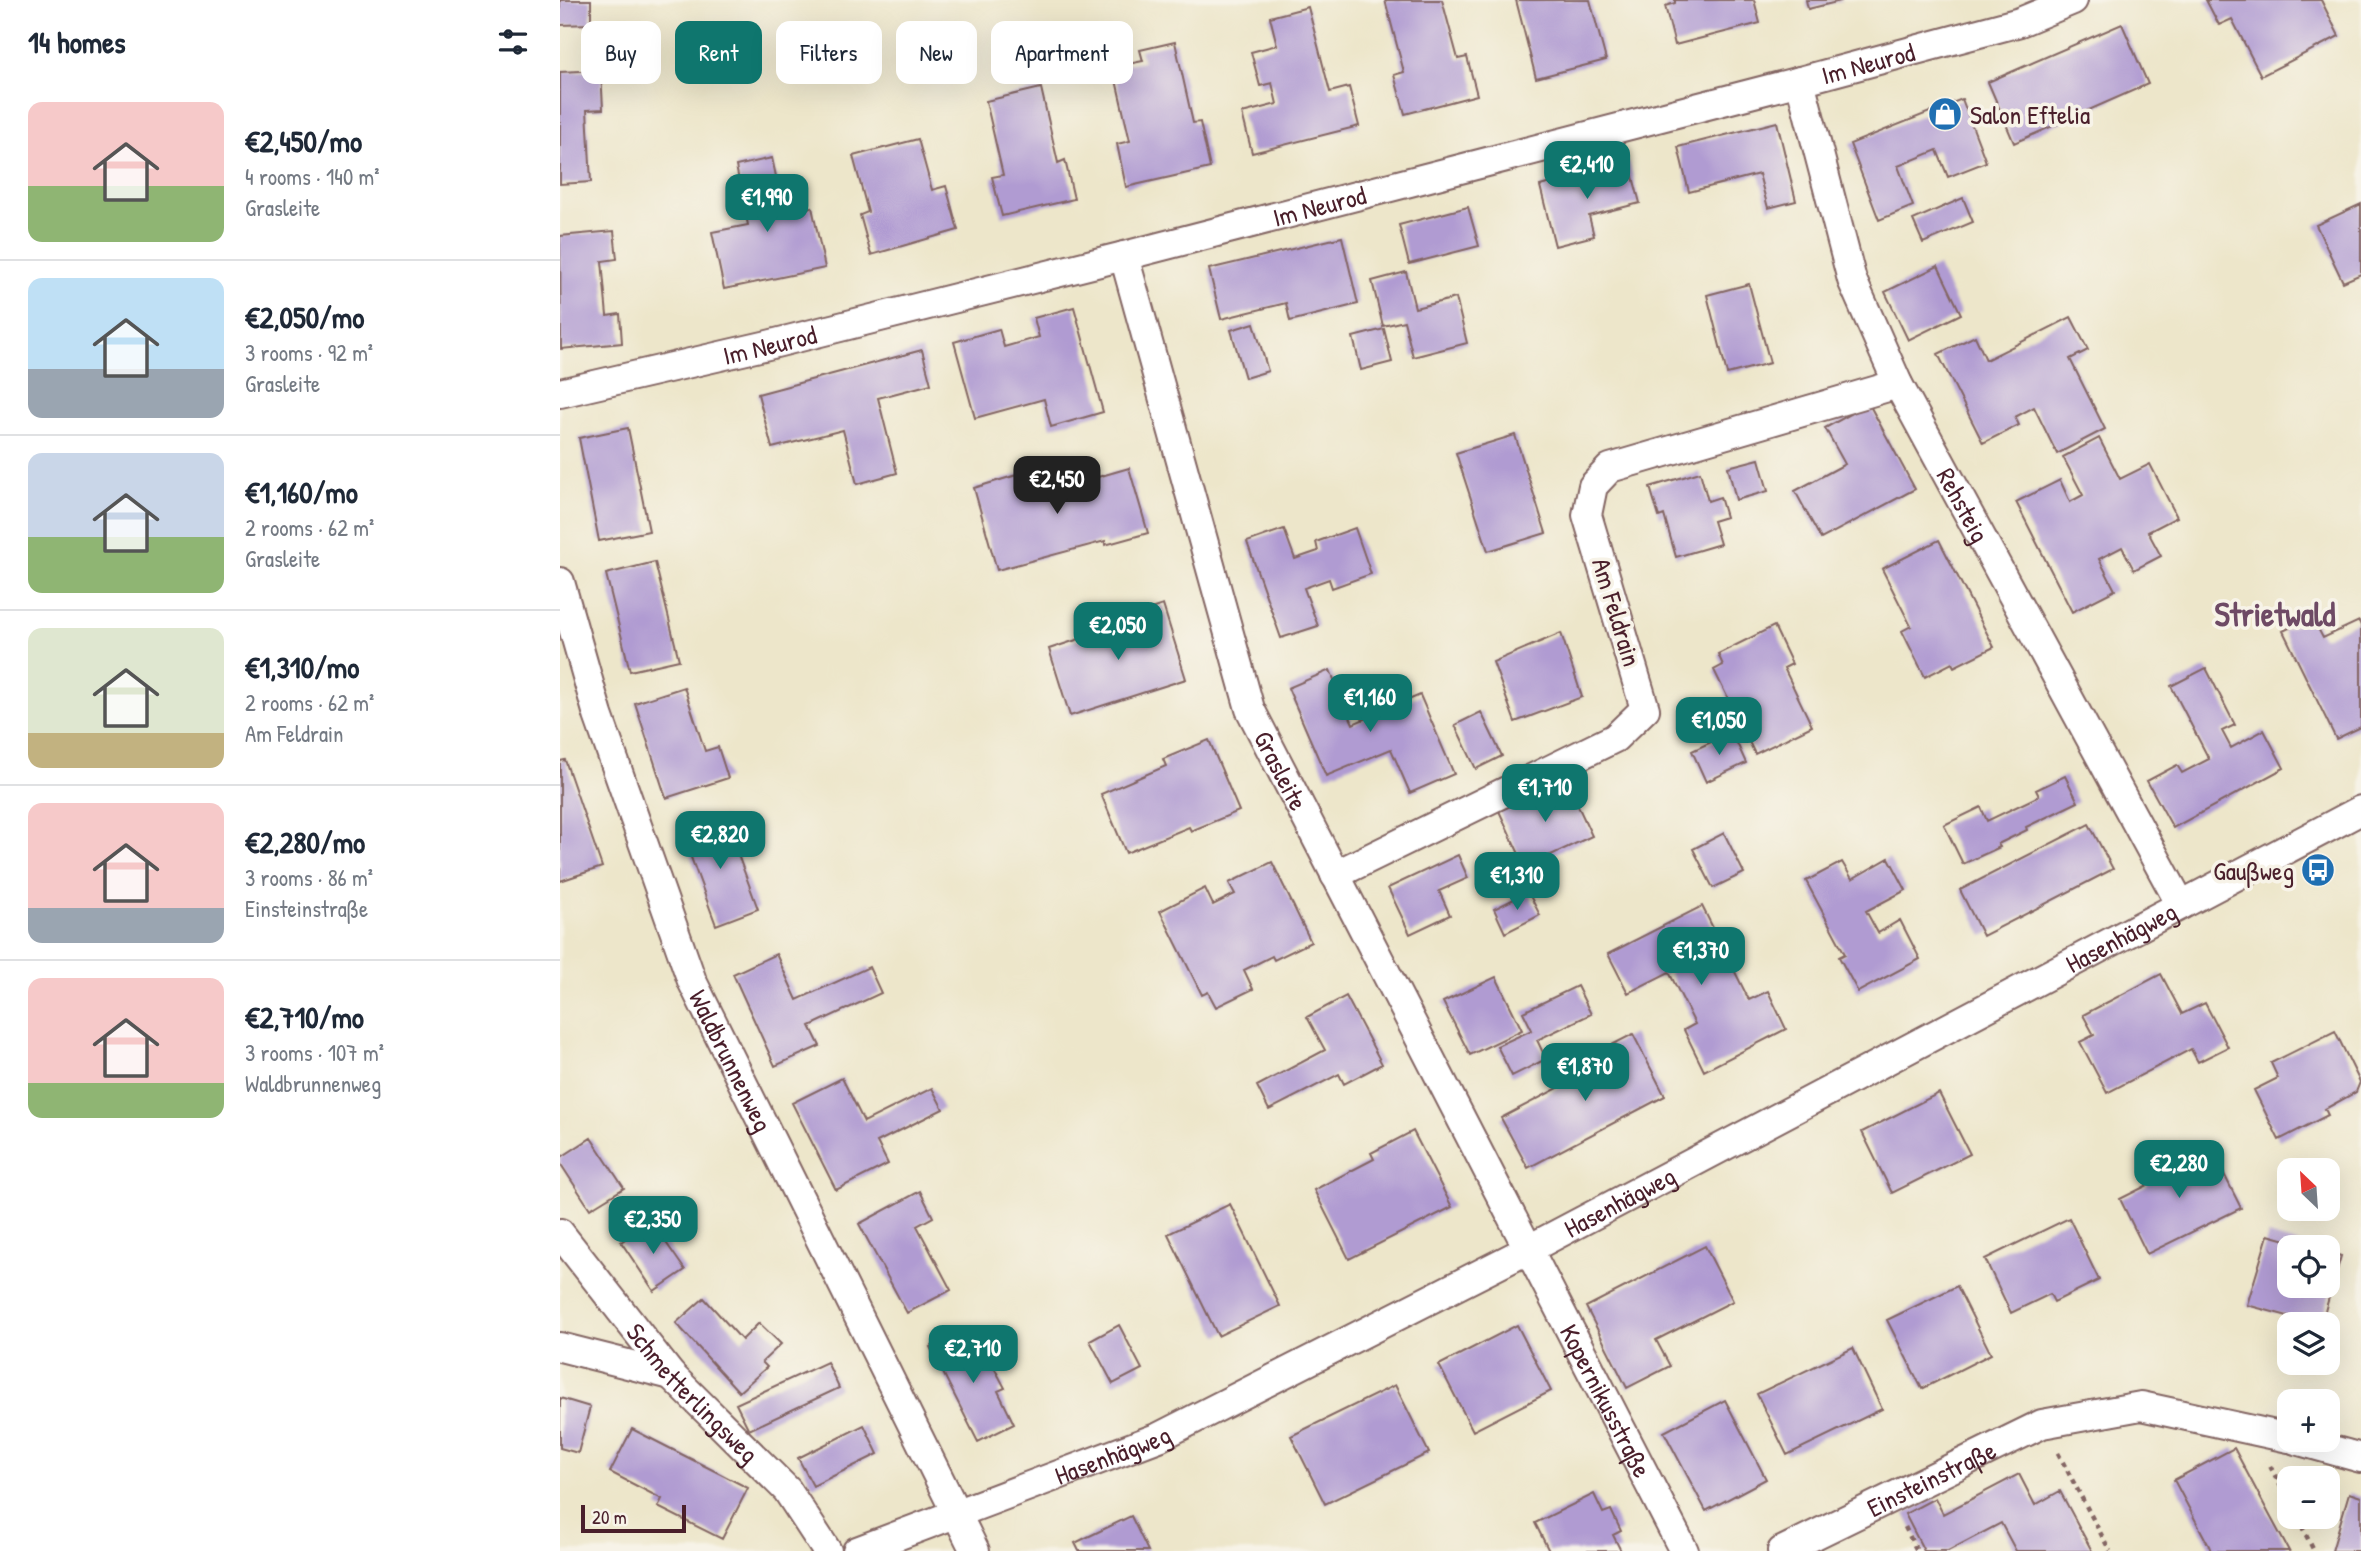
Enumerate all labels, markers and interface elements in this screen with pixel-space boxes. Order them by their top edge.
chip: Buy [581,21,661,84]
chip: Rent [675,21,762,84]
chip: Filters [776,21,882,84]
chip: New [896,21,977,84]
chip: Apartment [991,21,1133,84]
text: 14 homes [28,22,126,62]
icon: filters [494,23,532,61]
street label: Im Neurod [1817,34,1918,92]
shop icon: Salon Eftelia [1926,95,1964,133]
place label: Salon Eftelia [1970,97,2090,132]
text: €2,450/mo [245,121,362,161]
icon: home [84,130,168,214]
pin: €2,410 [1530,142,1644,201]
text: €2,410 [1560,148,1614,179]
text: 4 rooms · 140 m² [245,161,379,192]
pin: €1,990 [710,174,824,234]
street label: Im Neurod [1269,177,1370,234]
text: €1,990 [741,181,793,212]
text: Grasleite [245,192,320,223]
text: €2,050/mo [245,297,364,337]
icon: home [84,306,168,390]
street label: Im Neurod [719,316,820,372]
text: 3 rooms · 92 m² [245,337,373,368]
text: Grasleite [245,368,320,399]
pin: €2,450 [1000,456,1114,516]
street label: Rehsteig [1929,461,1998,548]
text: €2,450 [1029,463,1085,494]
text: €1,160/mo [245,472,358,512]
icon: home [84,481,168,565]
text: 2 rooms · 62 m² [245,512,374,543]
text: Grasleite [245,543,320,574]
street label: Am Feldrain [1584,554,1650,670]
district label: Strietwald [2215,592,2336,636]
pin: €2,050 [1061,602,1175,662]
text: €2,050 [1090,609,1146,640]
text: €1,310/mo [245,647,359,687]
icon: home [84,656,168,740]
pin: €1,160 [1313,674,1427,734]
text: €1,160 [1344,681,1396,712]
text: 2 rooms · 62 m² [245,687,374,718]
pin: €1,050 [1662,698,1776,757]
text: €1,050 [1692,704,1746,735]
text: Am Feldrain [245,718,343,749]
street label: Grasleite [1246,724,1317,816]
pin: €1,710 [1488,764,1602,824]
text: €1,710 [1518,771,1572,802]
pin: €2,820 [663,812,777,871]
text: €2,820 [691,818,749,849]
text: €2,280/mo [245,822,365,862]
icon: home [84,831,168,915]
bus stop icon: Gaußweg [2299,851,2337,889]
pin: €1,310 [1460,852,1574,912]
place label: Gaußweg [2213,853,2294,888]
text: €1,310 [1490,859,1544,890]
text: 3 rooms · 86 m² [245,862,373,893]
text: Einsteinstraße [245,893,368,924]
street label: Hasenhägweg [2059,893,2183,980]
pin: €1,370 [1644,928,1758,987]
text: €1,370 [1673,934,1729,965]
street label: Waldbrunnenweg [681,984,781,1137]
text: €2,710/mo [245,997,364,1037]
icon: home [84,1006,168,1090]
text: 3 rooms · 107 m² [245,1037,384,1068]
pin: €1,870 [1528,1044,1642,1103]
text: €1,870 [1557,1050,1613,1081]
text: Waldbrunnenweg [245,1068,381,1099]
pin: €2,280 [2122,1140,2236,1200]
text: €2,280 [2150,1147,2208,1178]
street label: Hasenhägweg [1558,1158,1681,1245]
north arrow [2277,1158,2340,1222]
map controls [2277,1158,2340,1529]
pin: €2,350 [596,1196,710,1256]
text: €2,350 [625,1203,681,1234]
button: locate [2277,1235,2340,1298]
button: layers [2277,1312,2340,1375]
street label: Schmetterlingsweg [619,1315,767,1470]
street label: Kopernikusstraße [1552,1318,1660,1483]
pin: €2,710 [916,1326,1030,1385]
text: €2,710 [945,1332,1001,1363]
button: + [2277,1389,2340,1452]
street label: Hasenhägweg [1050,1417,1177,1492]
street label: Einsteinstraße [1861,1432,2001,1524]
button: − [2277,1466,2340,1529]
scale bar [581,1502,686,1534]
text: 20 m [592,1504,627,1530]

